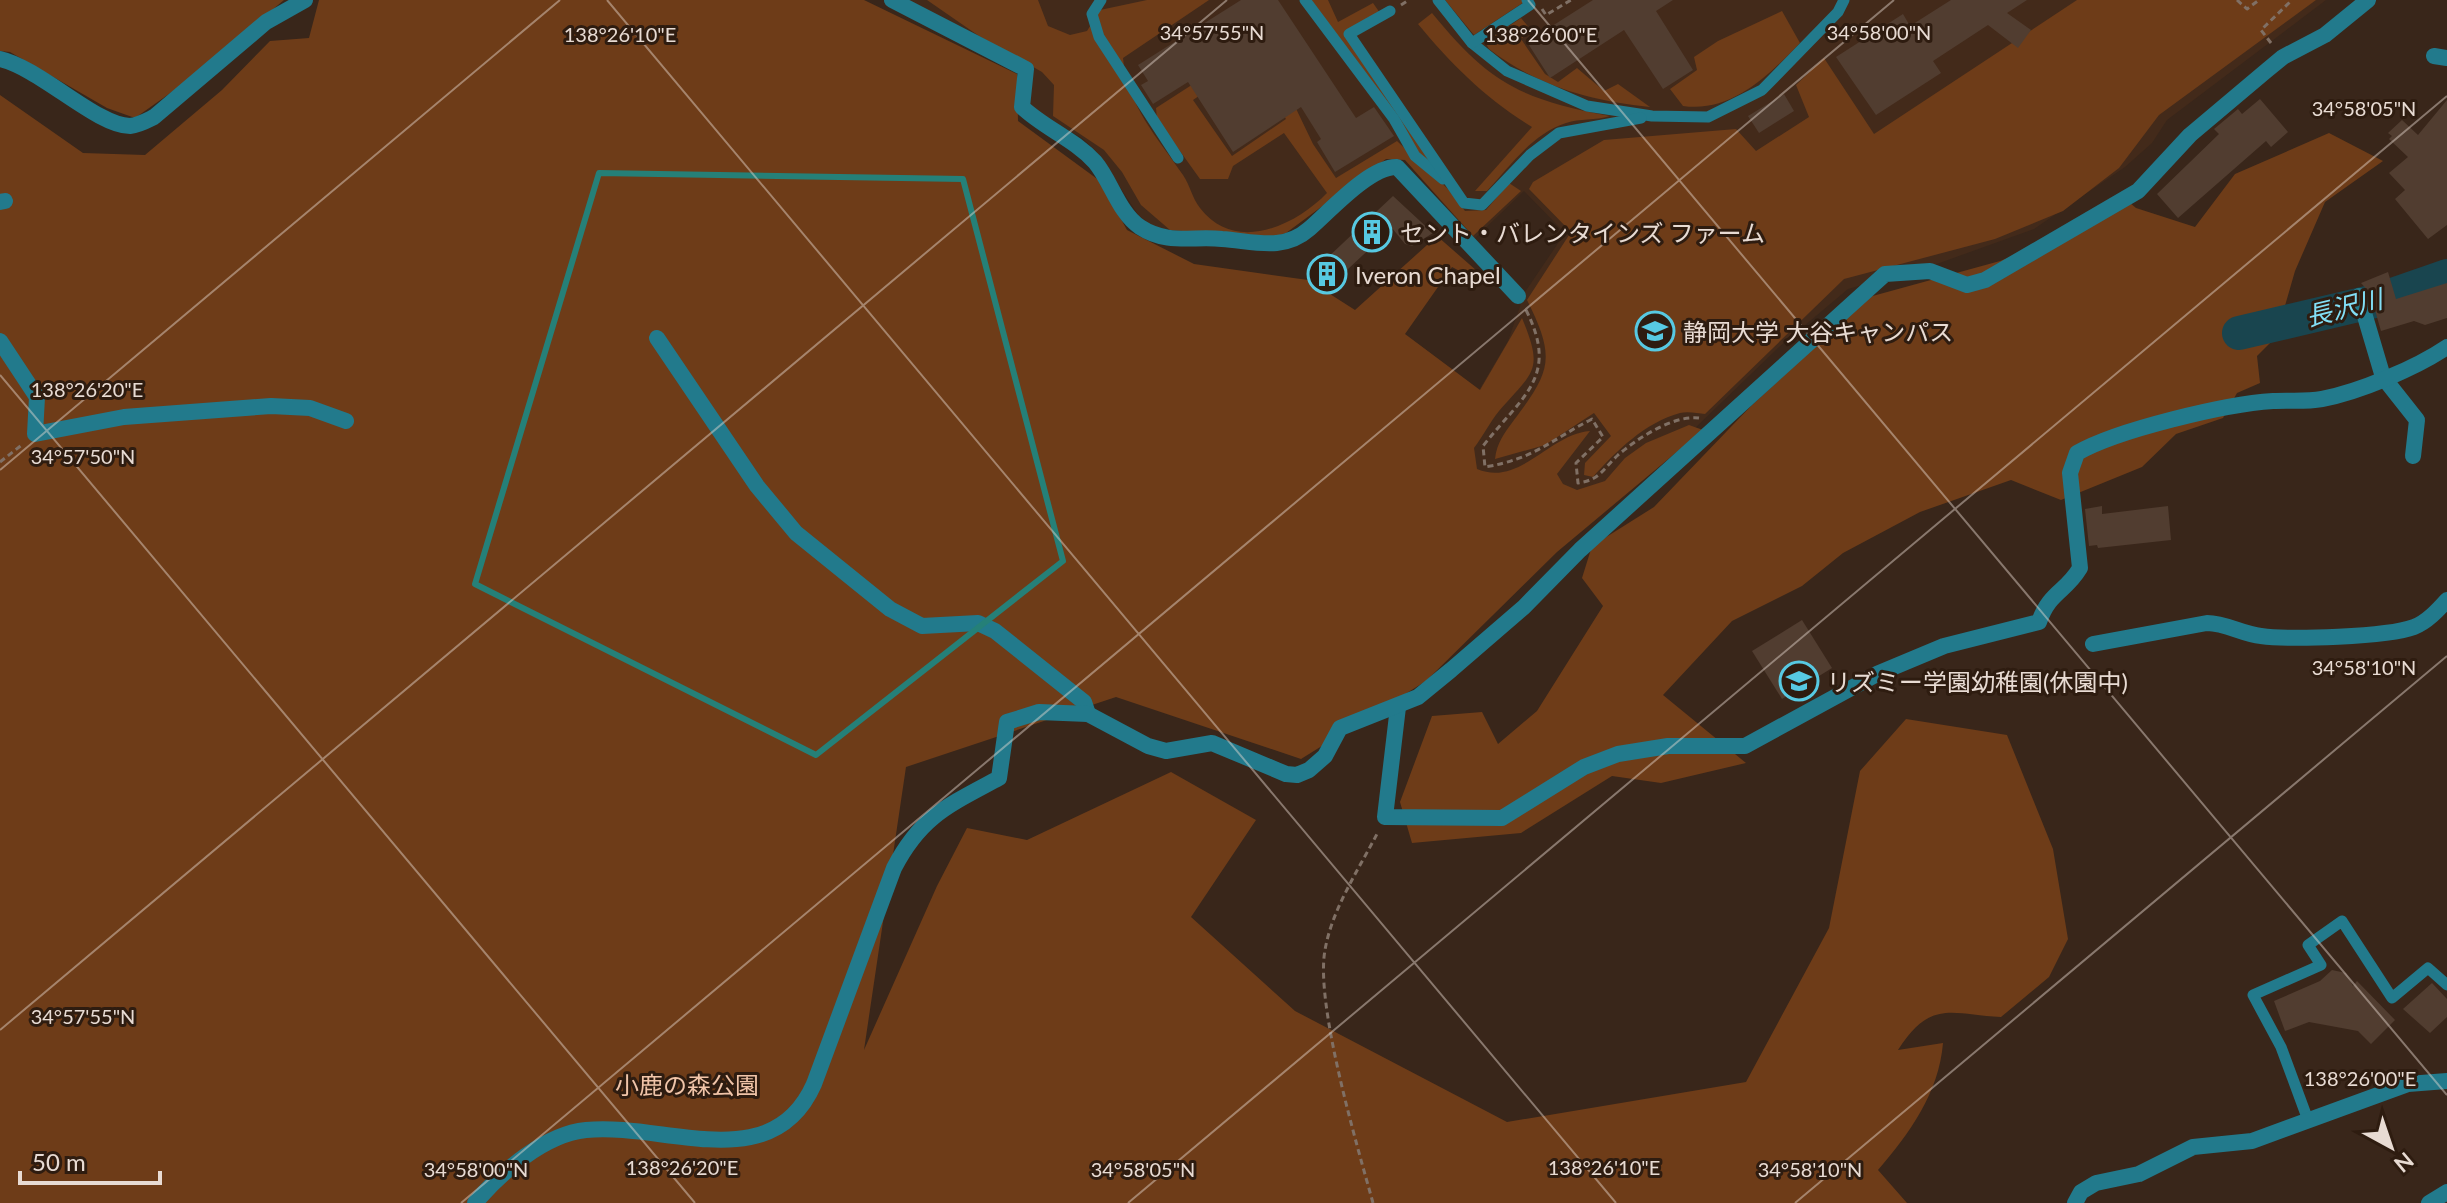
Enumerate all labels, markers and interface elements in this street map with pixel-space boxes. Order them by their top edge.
text: 34°57'55"N [1160,20,1264,44]
text: 34°58'00"N [1827,20,1931,44]
text: 138°26'10"E [564,22,676,46]
text: 138°26'00"E [1485,22,1597,46]
text: 34°58'05"N [2312,96,2416,120]
building icon: セント・バレンタインズ ファーム [1351,211,1393,253]
place label: セント・バレンタインズ ファーム [1400,218,1765,247]
building icon: Iveron Chapel [1306,253,1348,295]
place label: Iveron Chapel [1355,260,1501,289]
water label: 長沢川 [2302,281,2389,332]
school or university icon: 静岡大学 大谷キャンパス [1634,310,1676,352]
place label: 静岡大学 大谷キャンパス [1683,317,1953,346]
text: 138°26'20"E [31,377,143,401]
text: 34°57'50"N [31,444,135,468]
text: 34°58'10"N [2312,655,2416,679]
school or university icon: リズミー学園幼稚園(休園中) [1778,660,1820,702]
place label: リズミー学園幼稚園(休園中) [1827,667,2128,696]
text: 34°57'55"N [31,1004,135,1028]
text: 138°26'00"E [2304,1066,2416,1090]
park label: 小鹿の森公園 [615,1070,759,1099]
north arrow [2351,1107,2431,1187]
scale bar [20,1135,160,1185]
text: 50 m [32,1147,86,1176]
text: N [2389,1147,2419,1178]
text: 138°26'20"E [626,1155,738,1179]
text: 138°26'10"E [1548,1155,1660,1179]
text: 34°58'00"N [424,1157,528,1181]
text: 34°58'05"N [1091,1157,1195,1181]
text: 34°58'10"N [1758,1157,1862,1181]

